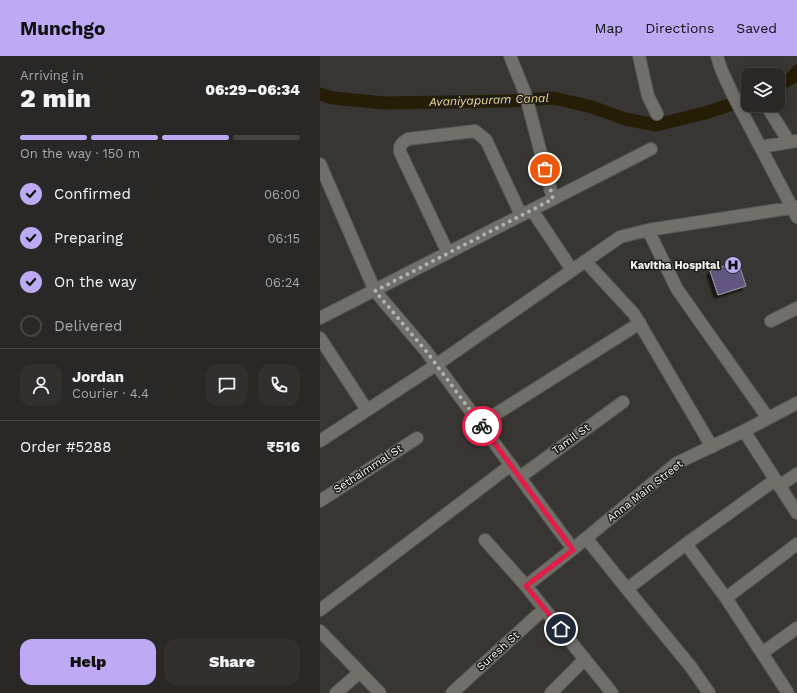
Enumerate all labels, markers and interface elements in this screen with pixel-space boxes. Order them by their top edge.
text: Munchgo [20,17,105,40]
text: Map [595,20,623,36]
text: Directions [645,20,714,36]
text: Saved [736,20,777,36]
text: Arriving in [20,68,84,83]
map controls [741,68,785,112]
button: layers [741,68,785,112]
text: 06:29–06:34 [205,81,300,99]
text: 2 min [20,83,91,113]
water label: Avaniyapuram Canal [428,91,550,109]
text: On the way · 150 m [20,146,140,161]
pin [528,152,562,186]
icon: bag [534,158,556,180]
icon: check [20,183,42,205]
text: Confirmed [54,185,131,203]
text: 06:00 [264,187,300,202]
icon: check [20,227,42,249]
text: Preparing [54,229,123,247]
text: 06:15 [268,231,300,246]
hospital icon: Kavitha Hospital [723,255,743,275]
place label: Kavitha Hospital [630,259,720,272]
icon: check [20,271,42,293]
text: On the way [54,273,136,291]
text: 06:24 [265,275,300,290]
text: Delivered [54,317,122,335]
button: person [20,364,62,406]
button: chat [206,364,248,406]
button: phone [258,364,300,406]
text: Jordan [72,368,124,386]
text: Courier · 4.4 [72,386,149,401]
courier [462,406,502,446]
icon: bike [471,415,493,437]
street label: Tamil St [550,421,593,457]
text: Order #5288 [20,438,112,456]
text: ₹516 [267,438,300,456]
street label: Sethaimmal St [331,442,405,496]
street label: Anna Main Street [604,457,686,525]
pin [544,612,578,646]
icon: home [550,618,572,640]
street label: Suresh St [474,628,522,673]
button: Help [20,639,156,685]
button: Share [164,639,300,685]

